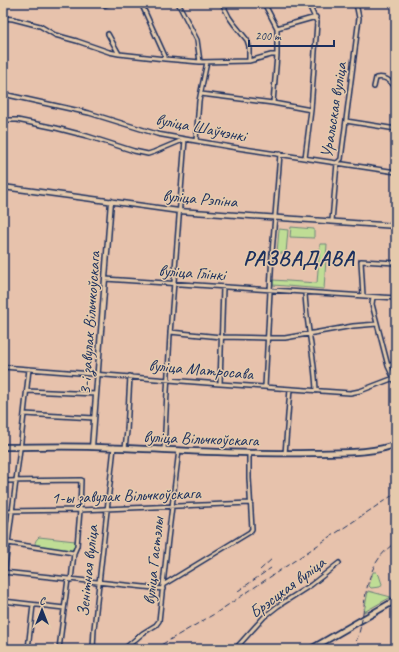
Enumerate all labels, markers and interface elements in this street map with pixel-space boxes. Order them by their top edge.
scale bar [249,22,334,48]
text: 200 m [255,28,282,44]
street label: Уральская вуліца [316,59,352,159]
street label: вуліца Шаўчэнкі [154,108,250,147]
street label: вуліца Рэпіна [162,185,240,212]
district label: РАЗВАДАВА [243,245,355,271]
street label: 3-і завулак Вільчкоўскага [74,250,106,395]
street label: вуліца Глінкі [158,260,228,285]
street label: вуліца Матросава [148,354,255,385]
street label: вуліца Вільчкоўскага [143,426,260,451]
street label: 1-ы завулак Вільчкоўскага [51,482,202,510]
street label: вуліца Гастэлы [138,514,169,606]
street label: Зенітная вуліца [72,523,103,618]
street label: Брэсцкая вуліца [245,551,331,623]
north arrow [22,590,62,630]
text: С [39,593,46,607]

